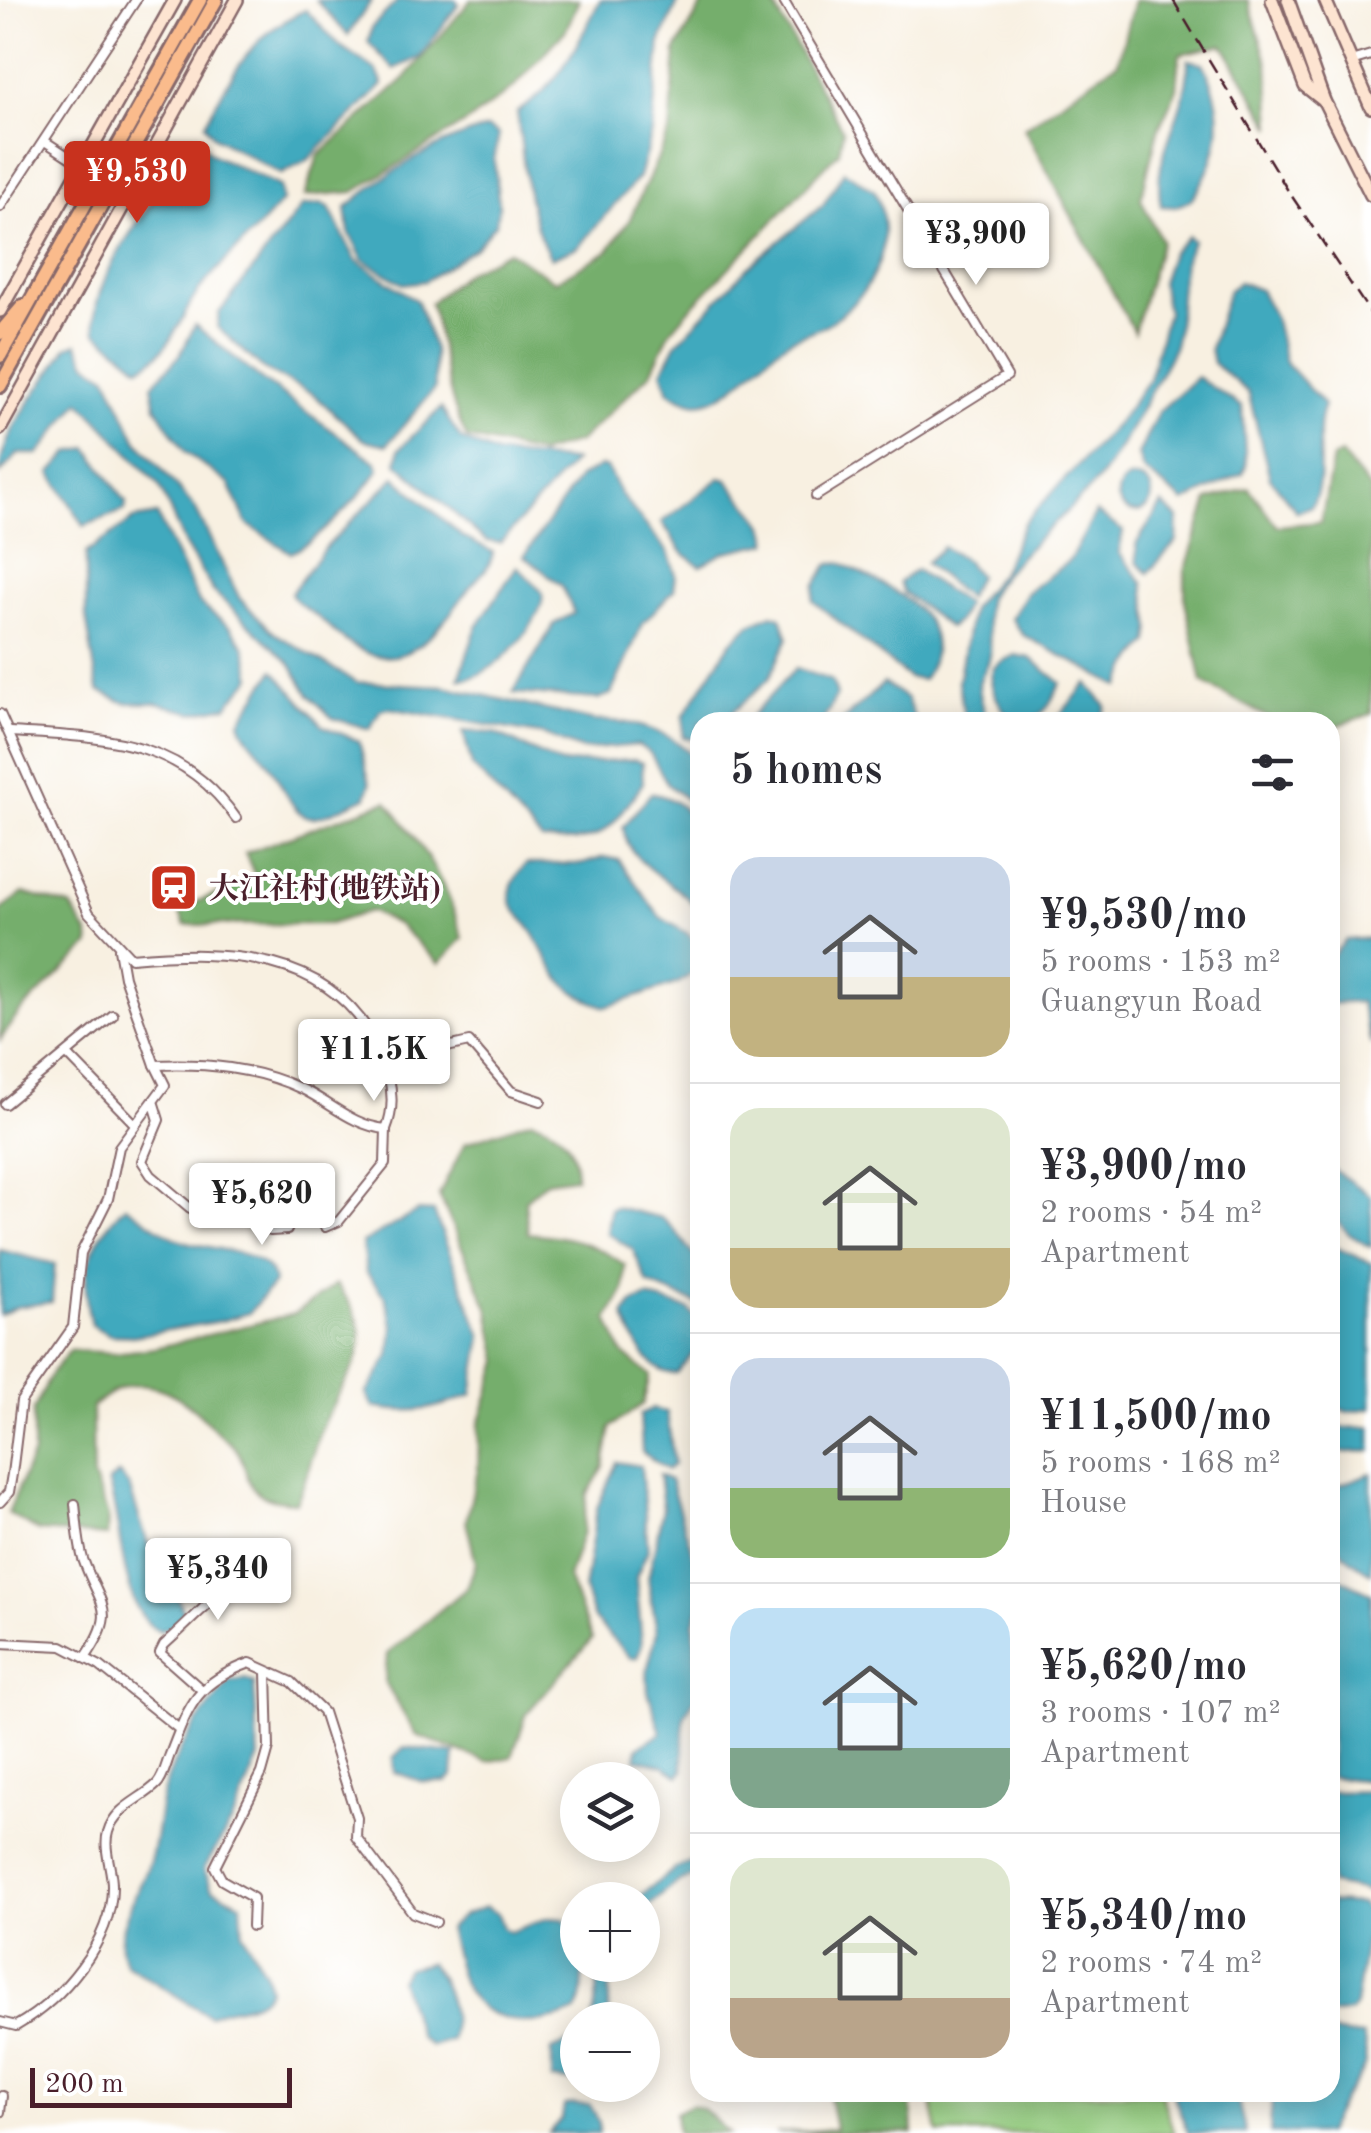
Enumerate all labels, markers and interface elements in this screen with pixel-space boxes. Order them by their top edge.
pin: ¥9,530 [56,141,218,226]
text: ¥9,530 [86,157,188,189]
pin: ¥3,900 [895,203,1057,288]
text: ¥3,900 [925,219,1027,251]
icon: filters [1245,745,1300,800]
text: 5 homes [730,751,882,793]
station icon: 大江社村(地铁站) [148,862,200,914]
place label: 大江社村(地铁站) [209,872,441,905]
text: ¥9,530/mo [1040,896,1247,938]
icon: home [810,897,930,1017]
text: 5 rooms · 153 m² [1040,947,1281,979]
text: Guangyun Road [1040,987,1262,1019]
pin: ¥11.5K [293,1019,455,1104]
text: ¥11.5K [320,1035,428,1067]
text: ¥3,900/mo [1040,1147,1247,1189]
icon: home [810,1148,930,1268]
pin: ¥5,620 [181,1163,343,1248]
text: ¥5,620 [211,1179,313,1211]
text: 2 rooms · 54 m² [1040,1198,1262,1230]
text: Apartment [1040,1238,1190,1270]
text: ¥11,500/mo [1040,1397,1272,1439]
icon: home [810,1398,930,1518]
text: 5 rooms · 168 m² [1040,1448,1281,1480]
text: House [1040,1488,1127,1520]
pin: ¥5,340 [137,1538,299,1623]
text: ¥5,340 [167,1554,269,1586]
text: ¥5,620/mo [1040,1647,1247,1689]
icon: home [810,1648,930,1768]
text: 3 rooms · 107 m² [1040,1698,1281,1730]
text: Apartment [1040,1738,1190,1770]
map controls [560,1762,660,2102]
button: layers [560,1762,660,1862]
button: + [560,1882,660,1982]
text: ¥5,340/mo [1040,1897,1247,1939]
icon: home [810,1898,930,2018]
text: 2 rooms · 74 m² [1040,1948,1262,1980]
text: Apartment [1040,1988,1190,2020]
button: − [560,2002,660,2102]
scale bar [30,2063,292,2108]
text: 200 m [45,2071,124,2099]

